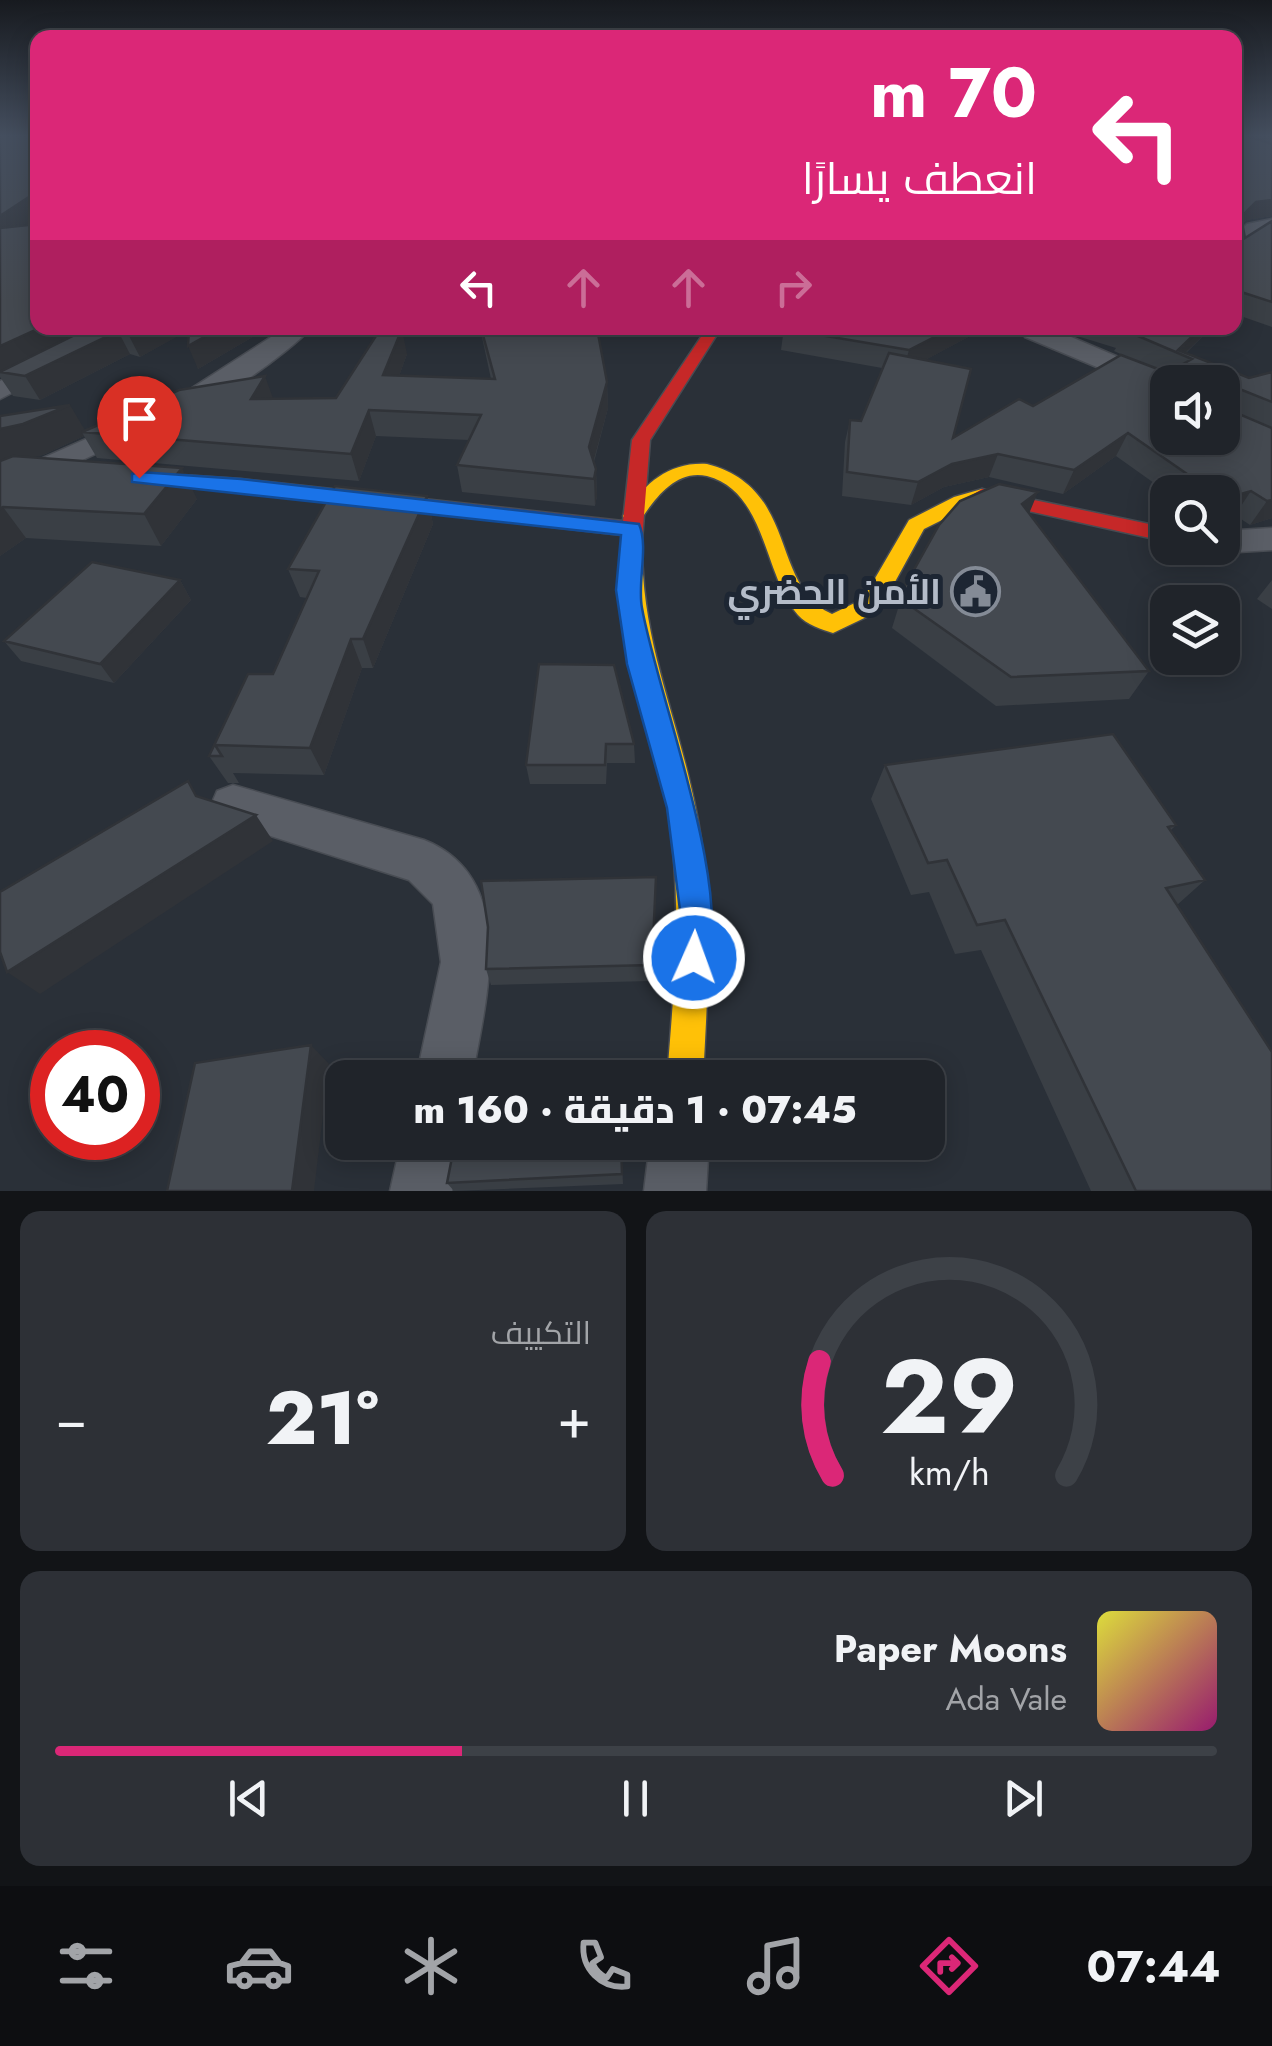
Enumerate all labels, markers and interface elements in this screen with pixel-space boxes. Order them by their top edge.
text: 70 m [870,42,1037,143]
icon: left [1072,70,1202,200]
text: انعطف يسارًا [802,146,1037,211]
icon: left [451,260,506,315]
icon: ahead [556,260,611,315]
icon: ahead [661,260,716,315]
icon: right [766,260,821,315]
map controls [1150,365,1240,675]
button: sound [1150,365,1240,455]
pin [97,376,182,479]
icon: arrive [112,391,167,446]
button: search [1150,475,1240,565]
public building icon: الأمن الحضري [950,566,1002,618]
place label: الأمن الحضري [728,567,941,620]
button: layers [1150,585,1240,675]
position arrow [642,906,746,1010]
speed limit sign: 40 [30,1030,160,1160]
text: 07:45 · 1 دقيقة · 160 m [413,1082,857,1137]
text: التكييف [491,1310,591,1356]
text: 29 [880,1322,1018,1472]
text: 21° [266,1364,379,1472]
text: − [55,1379,87,1459]
text: + [557,1379,591,1459]
text: km/h [909,1447,989,1498]
text: Paper Moons [834,1621,1067,1676]
text: Ada Vale [945,1676,1067,1722]
icon: previous [221,1771,276,1826]
icon: pause [608,1771,663,1826]
icon: next [996,1771,1051,1826]
icon: filters [51,1931,121,2001]
icon: car [224,1931,294,2001]
icon: climate [396,1931,466,2001]
icon: phone [569,1931,639,2001]
icon: music [741,1931,811,2001]
icon: directions [914,1931,984,2001]
text: 07:44 [1086,1934,1221,1999]

